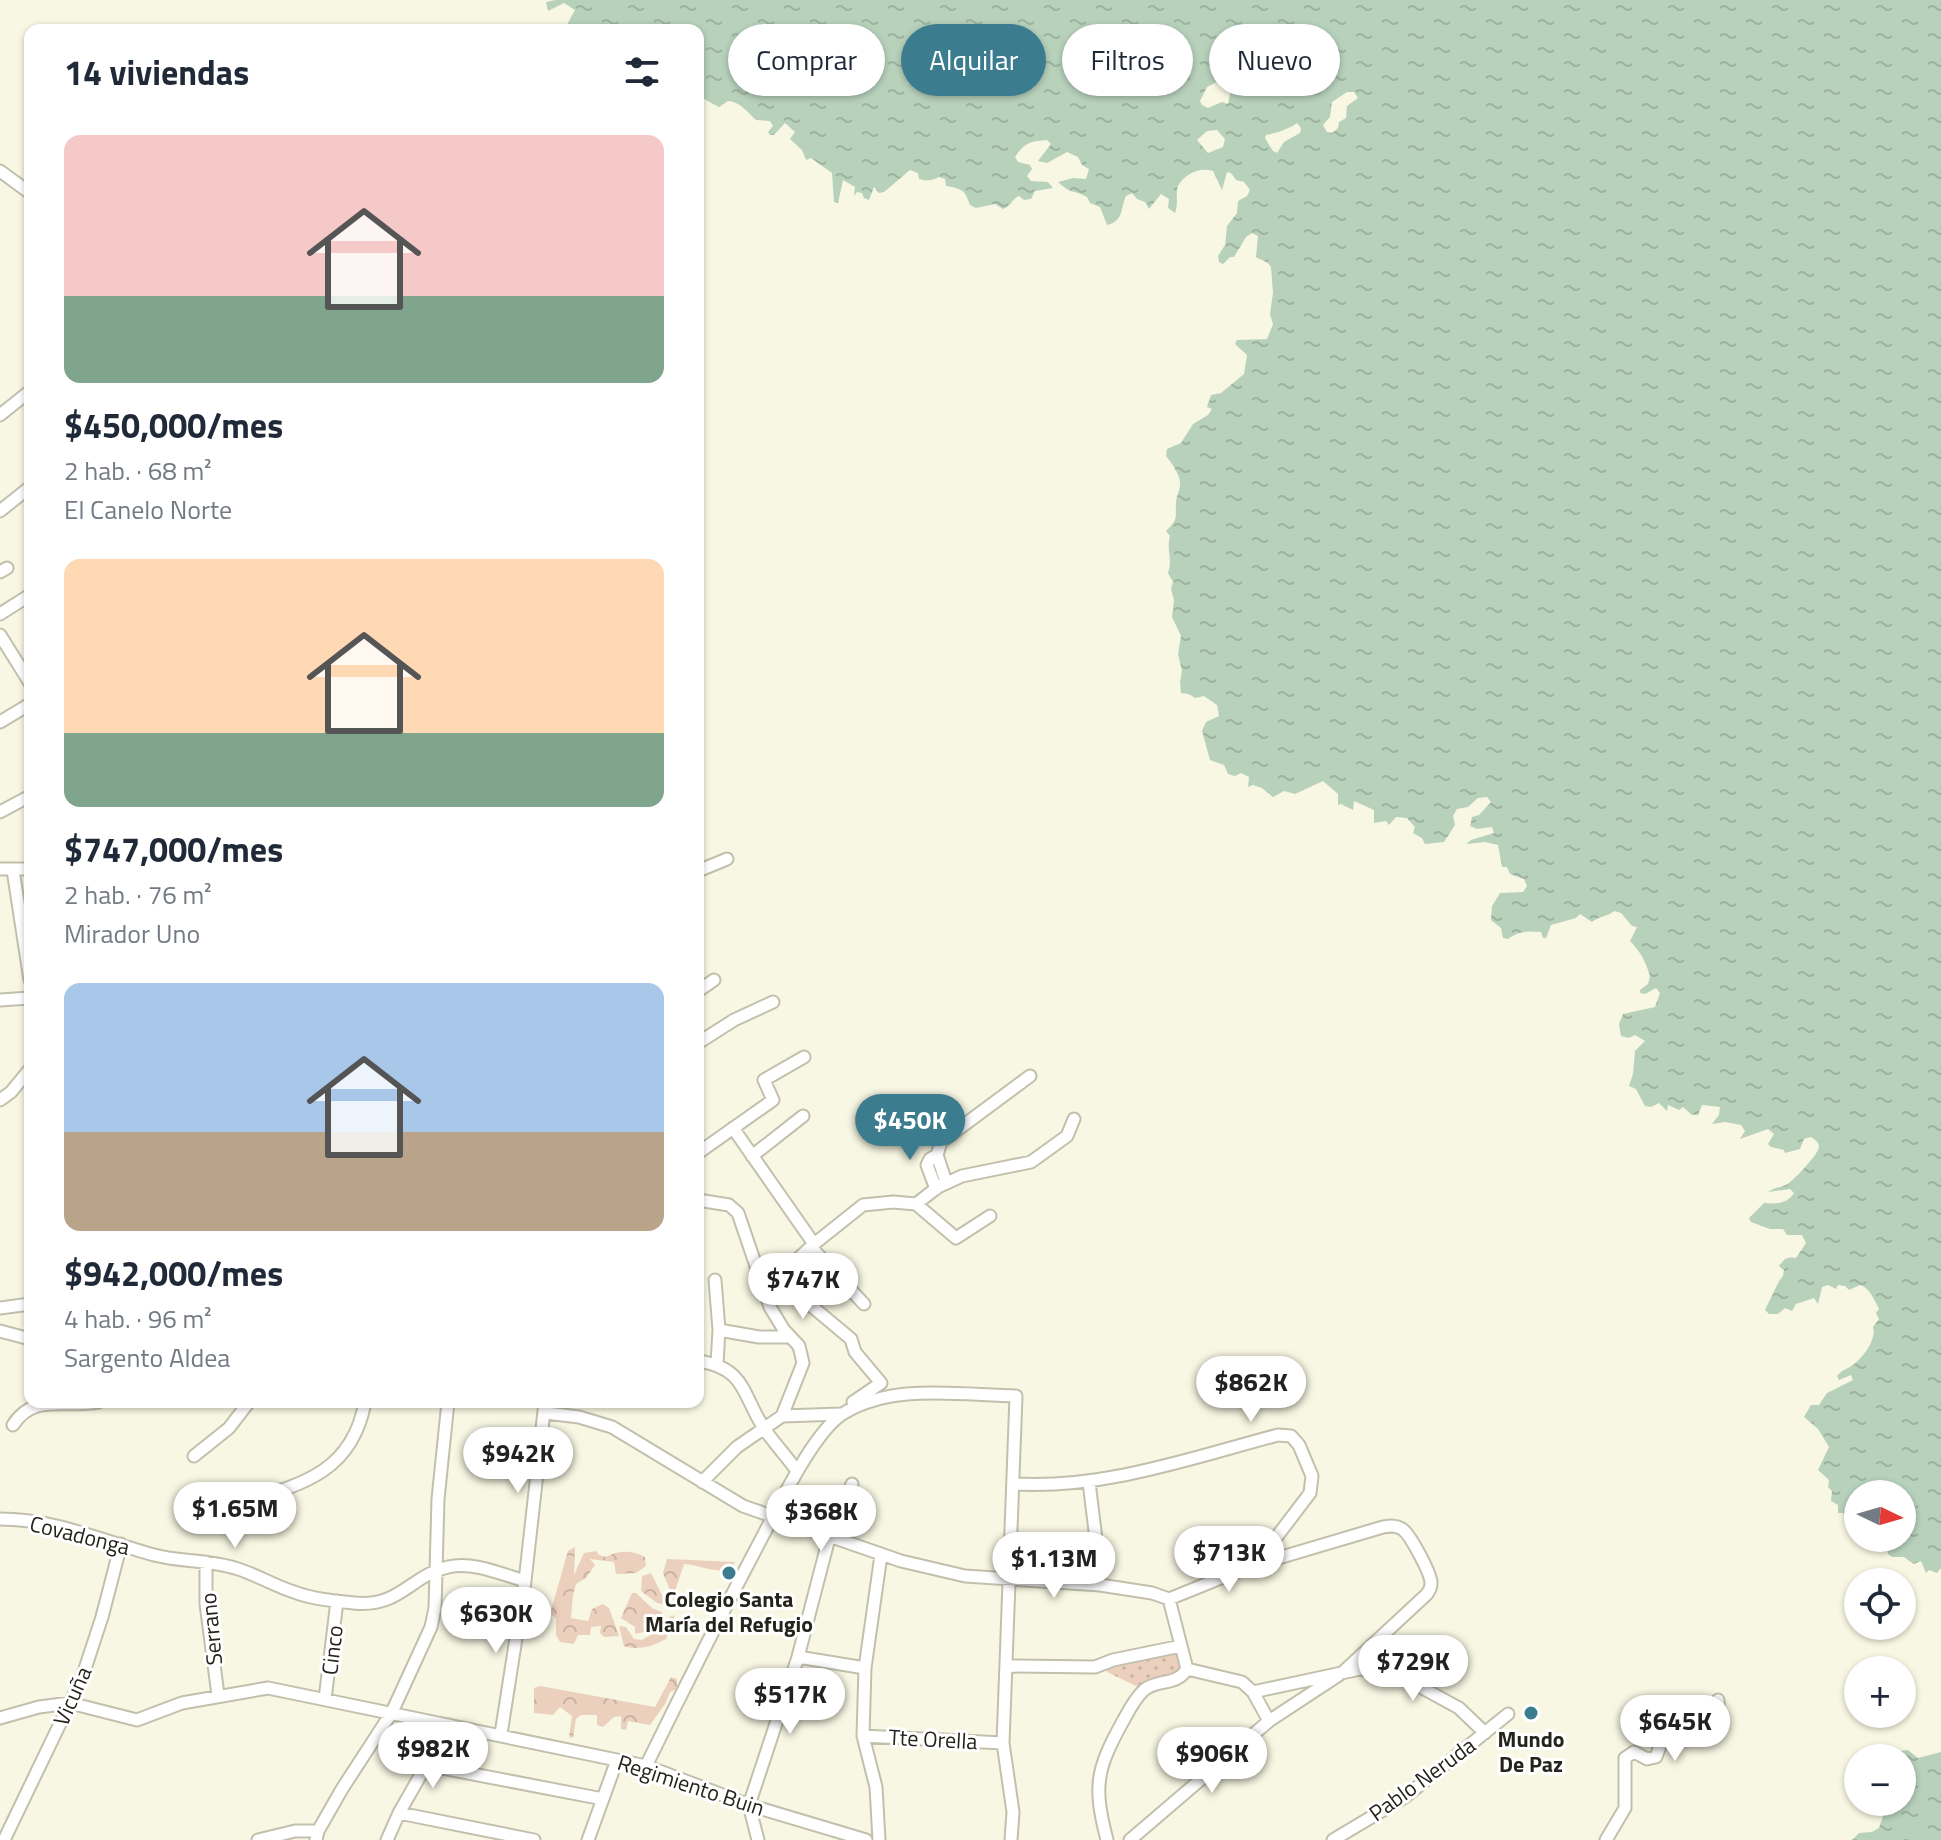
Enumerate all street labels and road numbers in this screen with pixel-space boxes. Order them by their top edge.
street label: Covadonga [26,1506,134,1564]
street label: Serrano [191,1591,231,1667]
street label: Cinco [312,1623,352,1677]
street label: Vicuña [44,1661,100,1731]
street label: Tte Orella [888,1720,978,1758]
street label: Pablo Neruda [1361,1729,1483,1829]
street label: Regimiento Buin [613,1745,769,1825]

